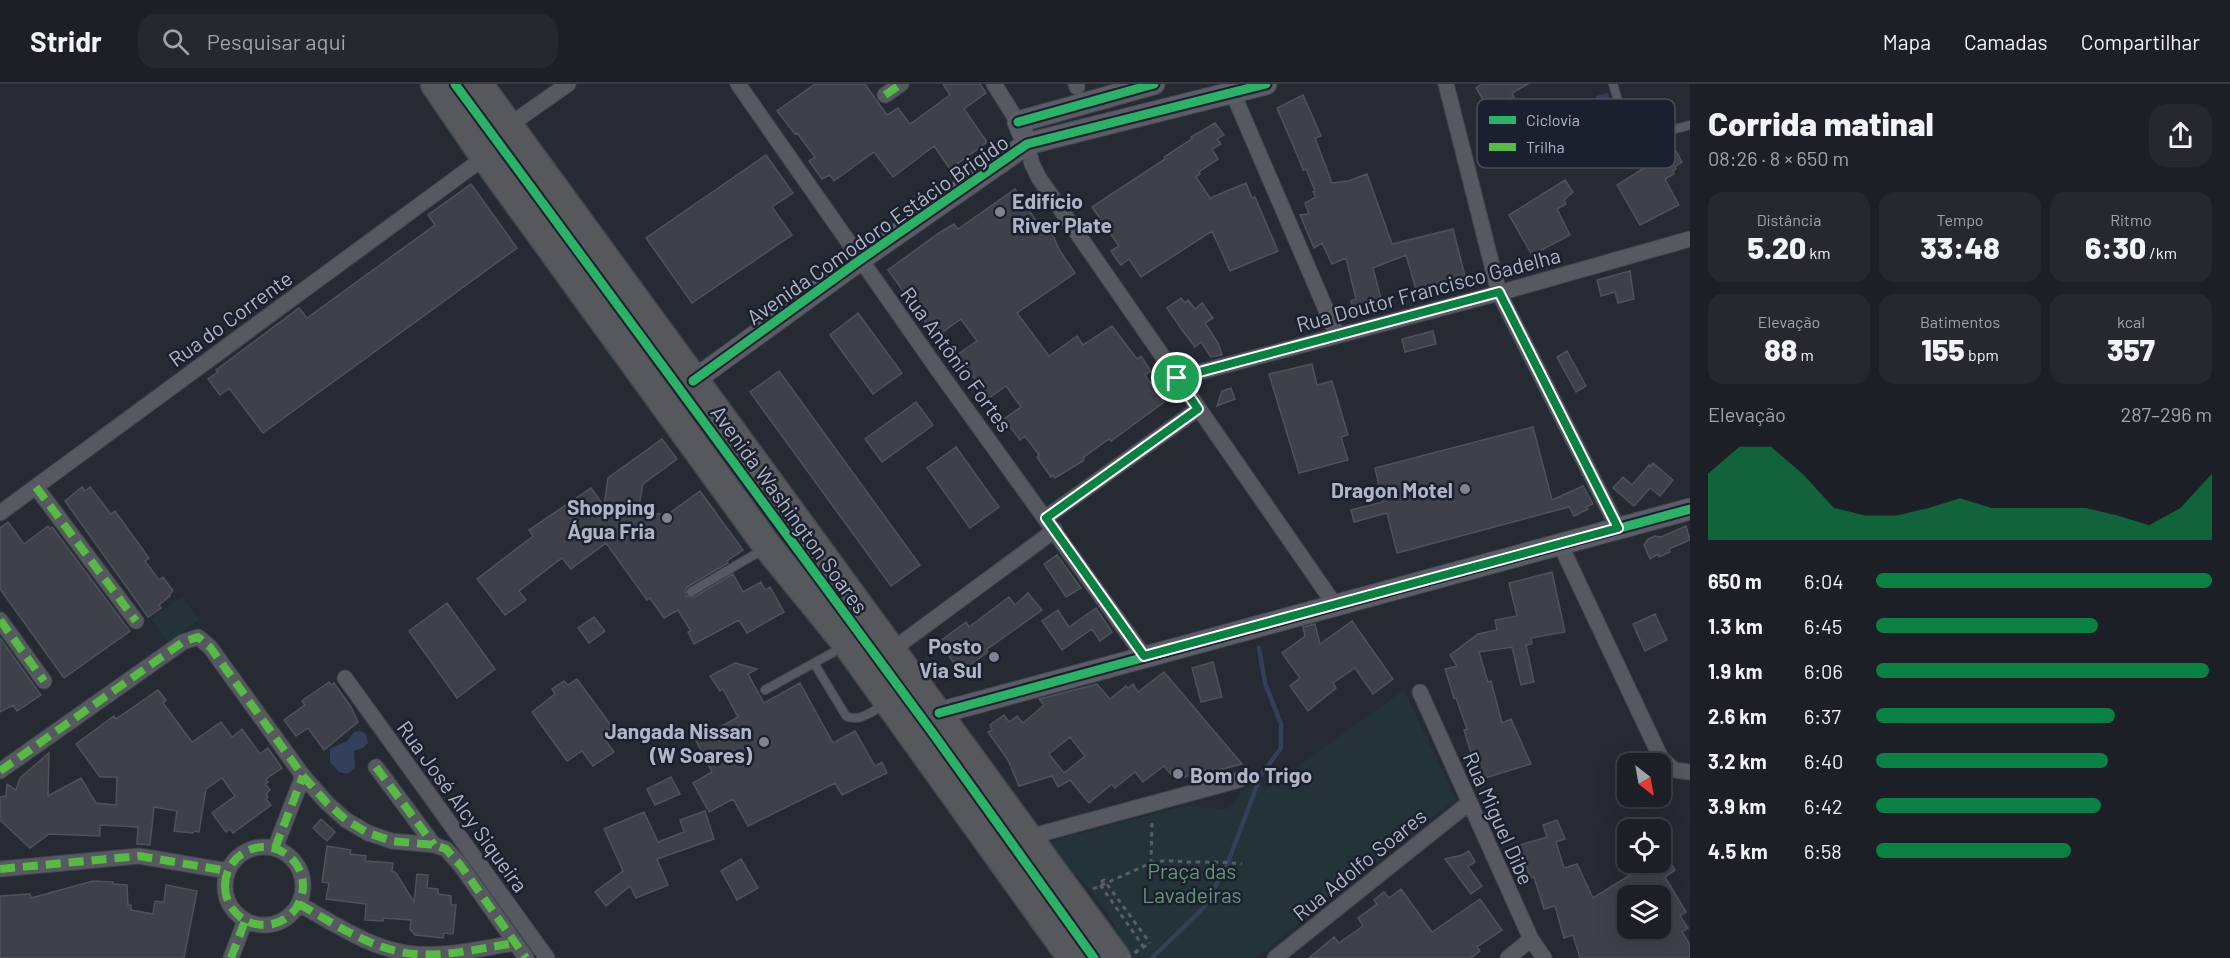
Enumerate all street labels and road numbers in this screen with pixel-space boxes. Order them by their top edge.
street label: Avenida Comodoro Estácio Brigido [741,129,1013,329]
street label: Rua Doutor Francisco Gadelha [1293,242,1563,336]
street label: Rua do Corrente [163,265,297,371]
street label: Rua Antônio Fortes [896,282,1018,436]
street label: Avenida Washington Soares [706,400,874,618]
street label: Rua José Alcy Siqueira [392,715,534,897]
street label: Rua Miguel Dibe [1459,748,1539,888]
street label: Rua Adolfo Soares [1287,803,1431,925]

